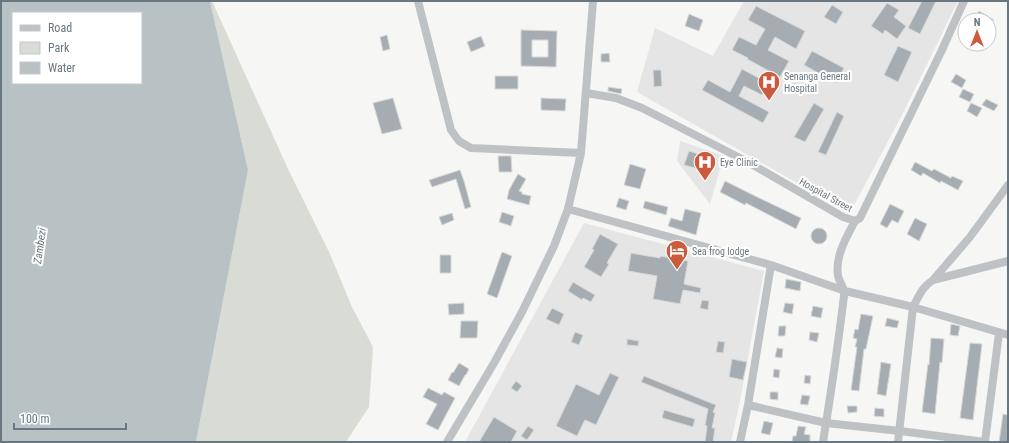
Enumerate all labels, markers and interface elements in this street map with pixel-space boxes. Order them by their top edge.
legend [12,12,142,84]
north arrow [957,12,997,52]
text: N [974,16,981,29]
text: Road [48,21,72,35]
text: Park [48,41,70,55]
text: Water [48,61,76,75]
hospital icon: Senanga General Hospital [756,69,782,102]
place label: Senanga General Hospital [784,71,850,94]
hospital icon: Eye Clinic [692,149,718,182]
place label: Eye Clinic [720,157,758,168]
street label: Hospital Street [798,176,854,214]
water label: Zambezi [31,227,49,266]
hotel icon: Sea frog lodge [664,238,690,271]
place label: Sea frog lodge [692,246,750,257]
scale bar [14,405,126,431]
text: 100 m [20,412,50,426]

